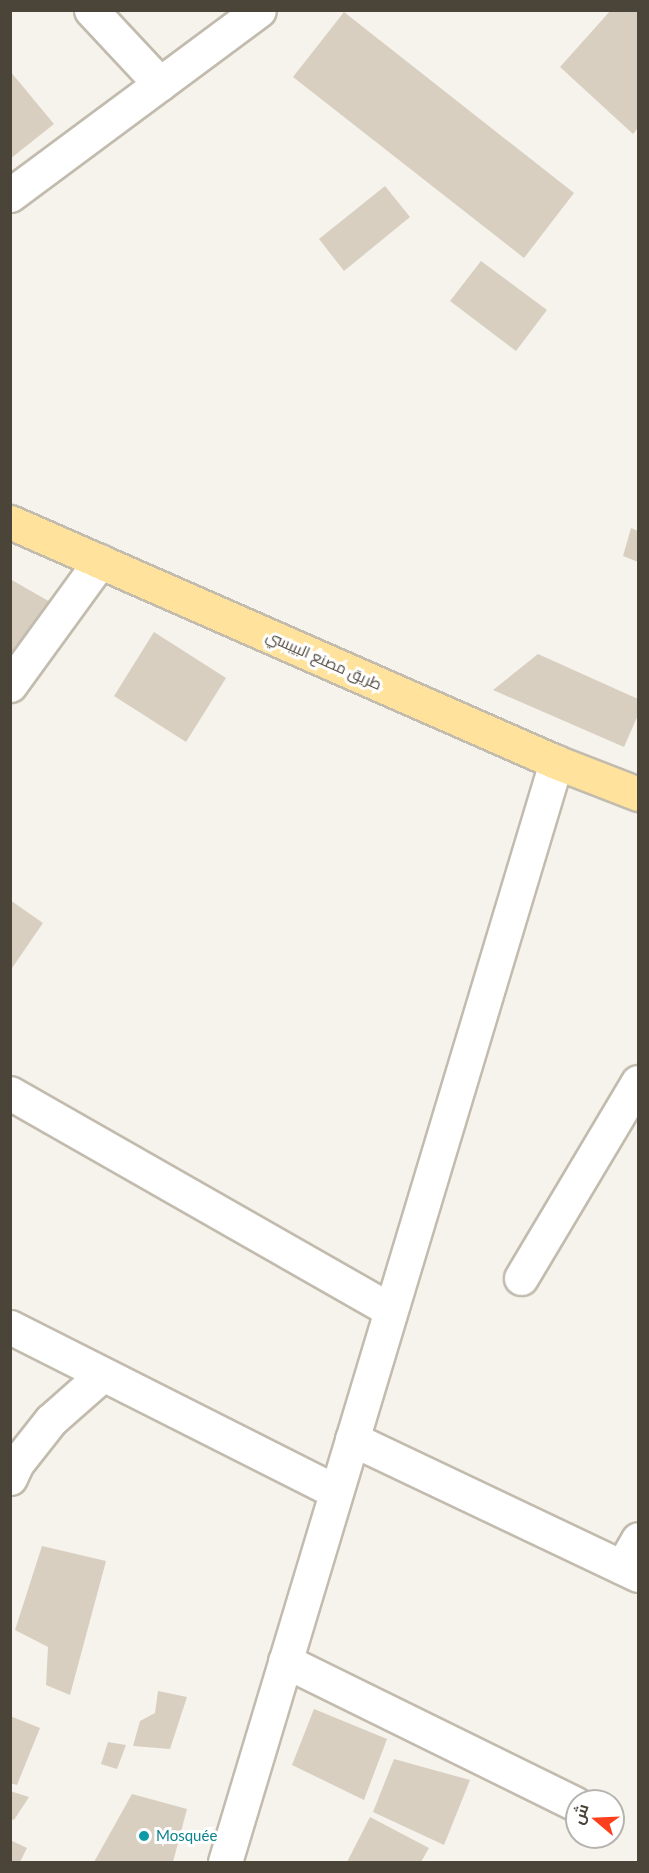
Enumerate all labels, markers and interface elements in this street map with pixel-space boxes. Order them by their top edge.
street label: طريق مصنع البيبسي [264,626,384,694]
north arrow [565,1789,625,1849]
text: ش [567,1801,592,1826]
place label: Mosquée [156,1827,217,1845]
marker: Mosquée [137,1829,151,1843]

